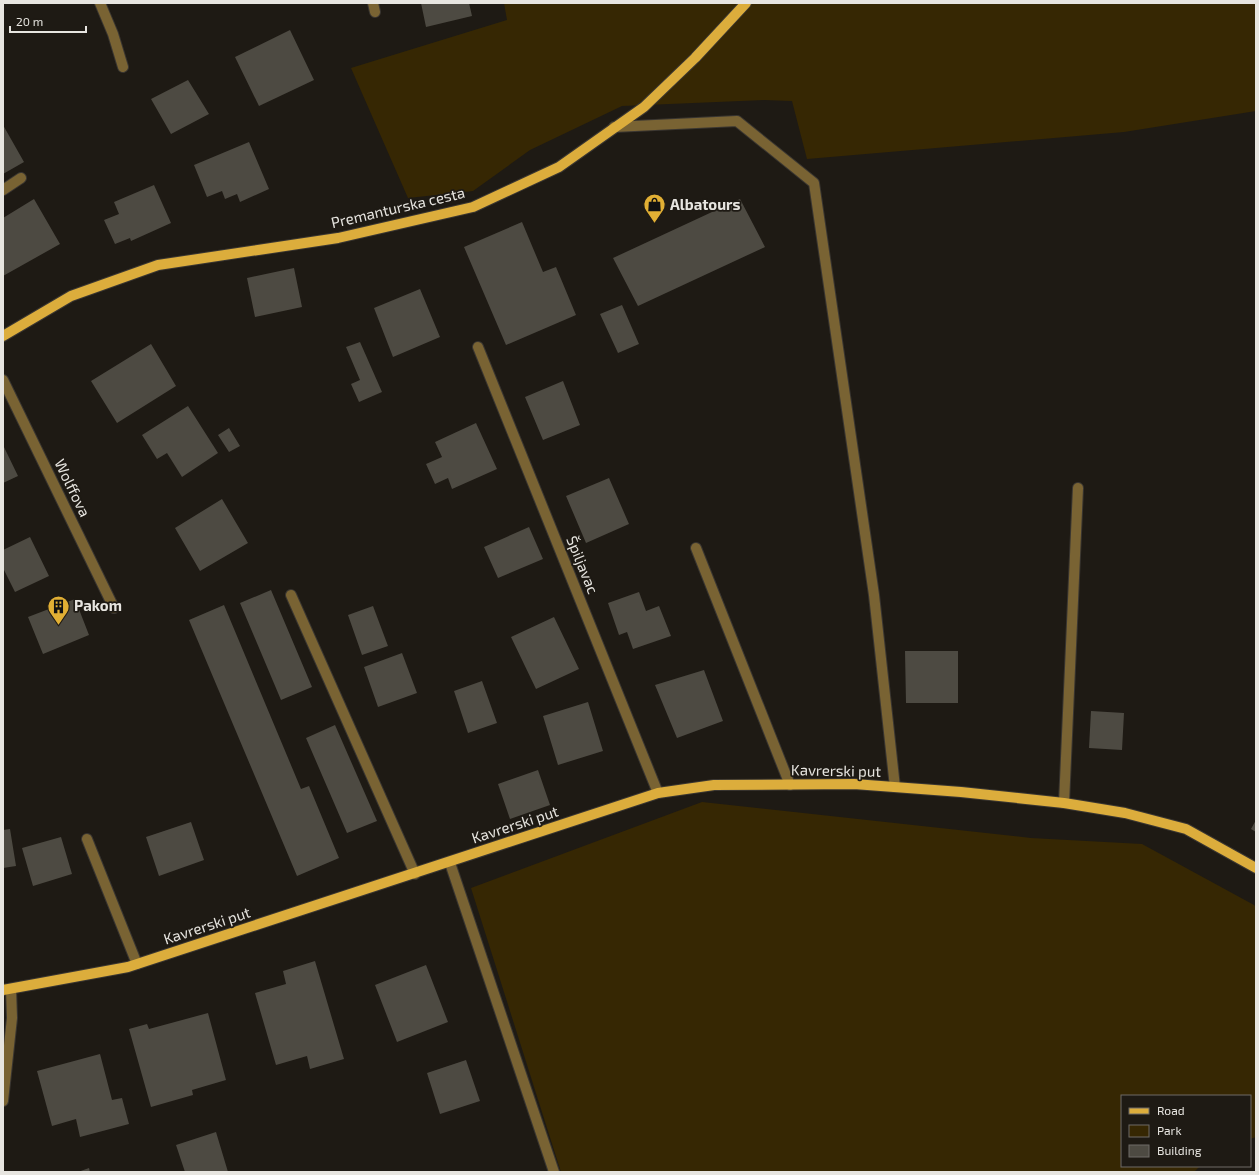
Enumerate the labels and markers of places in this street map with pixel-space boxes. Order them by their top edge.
shop icon: Albatours [641,192,667,225]
place label: Albatours [670,195,740,213]
building icon: Pakom [46,593,72,626]
place label: Pakom [74,596,122,614]

